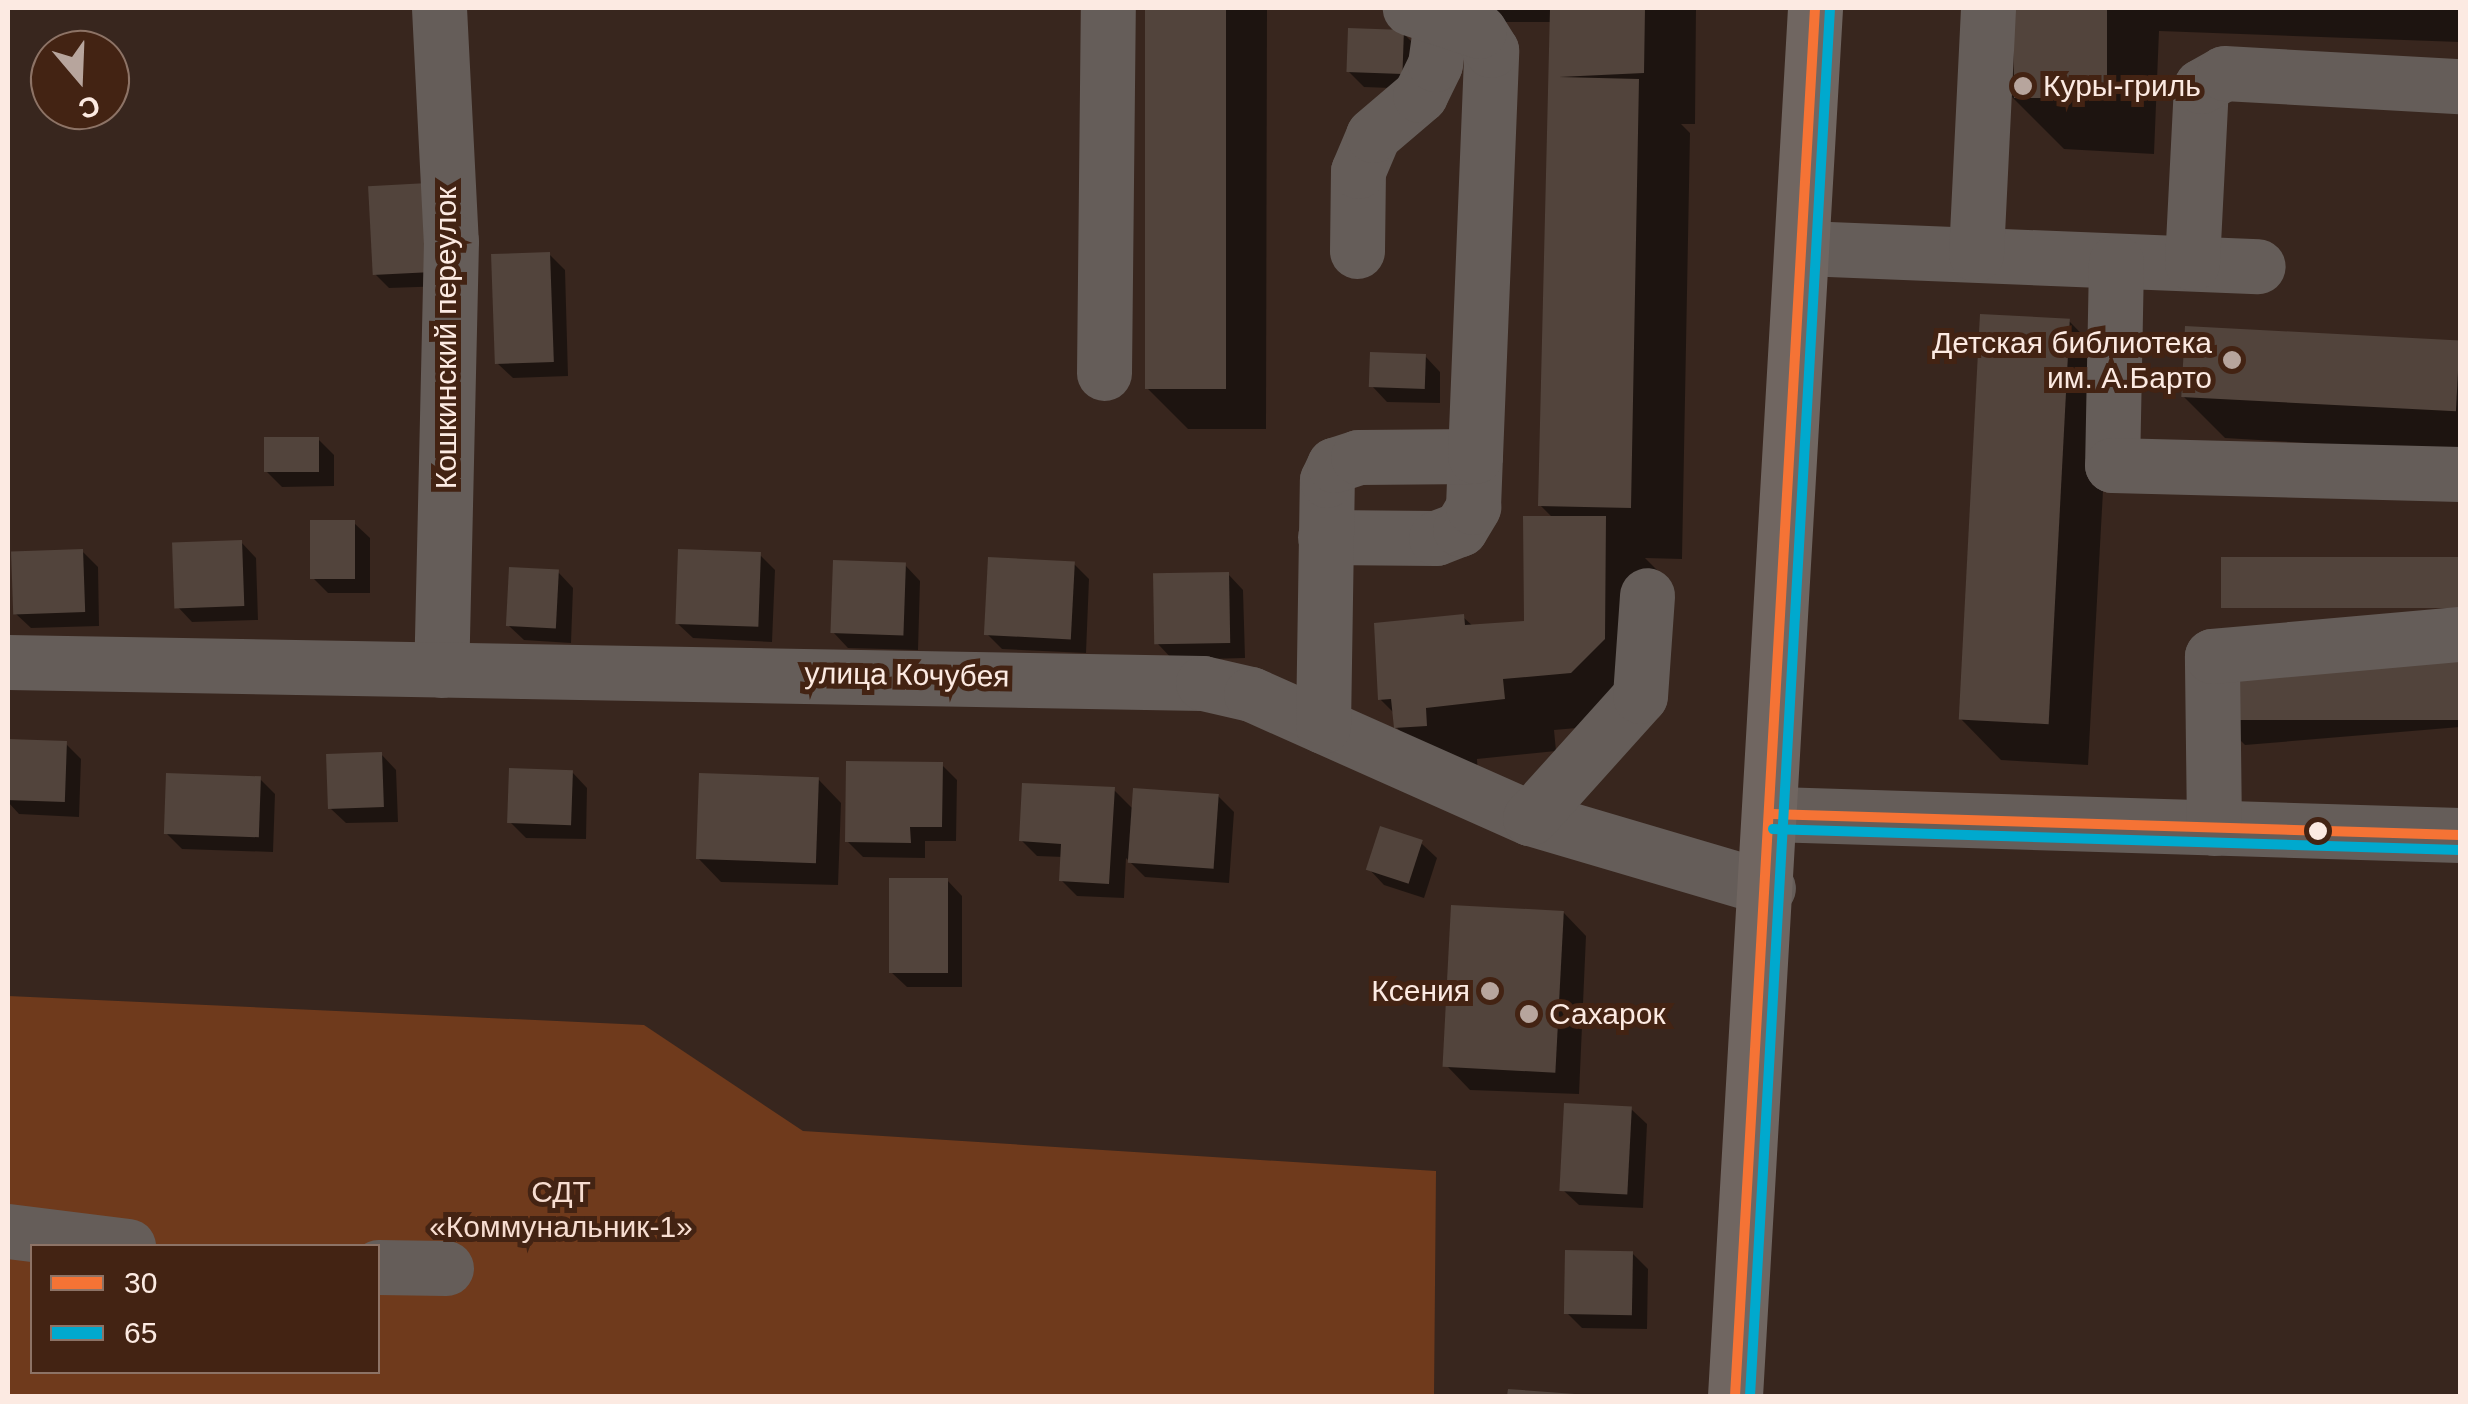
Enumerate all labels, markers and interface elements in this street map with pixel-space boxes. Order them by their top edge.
north arrow [30,30,130,130]
place label: Куры-гриль [2043,68,2201,104]
marker: Куры-гриль [2012,75,2034,97]
text: С [75,89,104,125]
street label: Кошкинский переулок [428,187,464,489]
place label: Детская библиотека им. А.Барто [1932,325,2212,396]
marker: Детская библиотека им. А.Барто [2221,349,2243,371]
street label: улица Кочубея [804,655,1010,695]
unlabelled marker [2308,821,2328,841]
place label: Ксения [1371,973,1470,1009]
marker: Ксения [1479,980,1501,1002]
place label: Сахарок [1549,996,1666,1032]
marker: Сахарок [1518,1003,1540,1025]
park label: СДТ «Коммунальник-1» [429,1174,693,1244]
legend [30,1244,380,1374]
text: 30 [124,1266,157,1299]
text: 65 [124,1316,157,1349]

